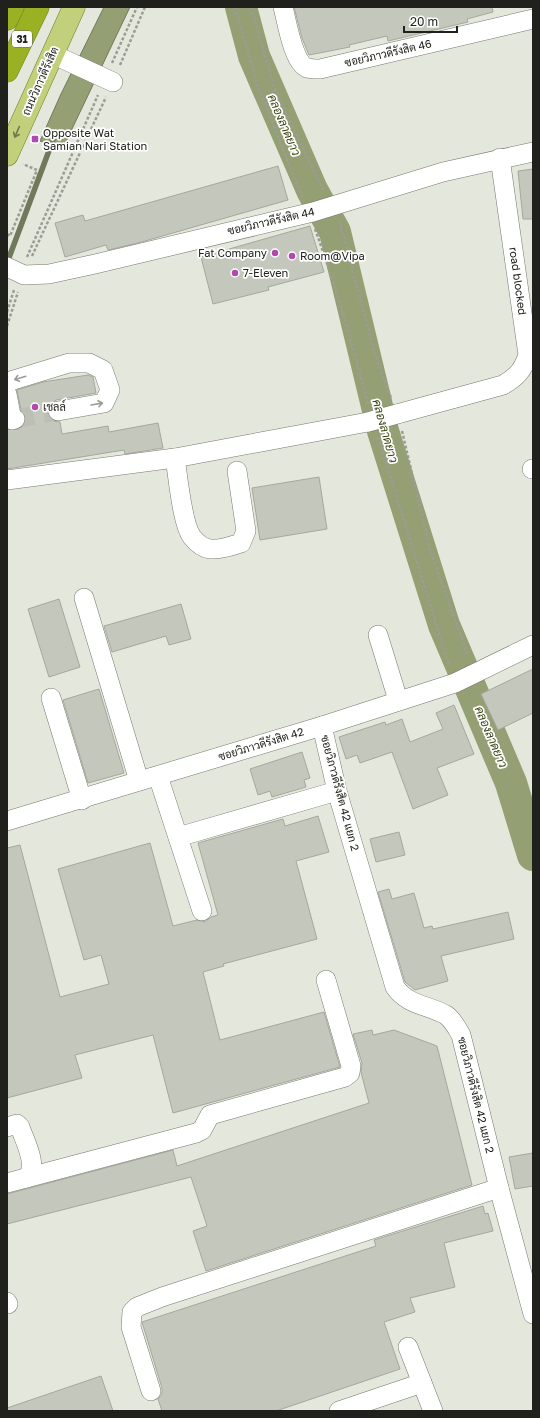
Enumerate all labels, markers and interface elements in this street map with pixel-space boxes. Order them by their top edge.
scale bar [404,8,457,34]
text: 20 m [410,14,438,29]
road number: 31 [12,31,32,47]
street label: ซอยวิภาวดีรังสิต 46 [343,35,433,69]
street label: ถนนวิภาวดีรังสิต [18,44,60,117]
water label: คลองลาดยาว [265,92,304,158]
one-way arrow [13,125,20,137]
place label: Opposite Wat Samian Nari Station [43,126,147,152]
marker: Opposite Wat Samian Nari Station [30,134,40,144]
street label: ซอยวิภาวดีรังสิต 44 [226,203,316,237]
place label: Fat Company [198,246,267,259]
street label: road blocked [507,246,530,316]
marker: Fat Company [270,248,280,258]
place label: Room@Vipa [300,249,365,262]
marker: Room@Vipa [287,251,297,261]
place label: 7-Eleven [243,266,288,279]
marker: 7-Eleven [230,268,240,278]
one-way arrow [14,375,27,382]
water label: คลองลาดยาว [369,397,402,464]
place label: เชลล์ [43,399,66,413]
one-way arrow [90,400,103,408]
marker: เชลล์ [30,402,40,412]
water label: คลองลาดยาว [472,704,511,770]
street label: ซอยวิภาวดีรังสิต 42 [216,723,305,763]
street label: ซอยวิภาวดีรังสิต 42 แยก 2 [319,733,363,852]
street label: ซอยวิภาวดีรังสิต 42 แยก 2 [456,1035,498,1154]

